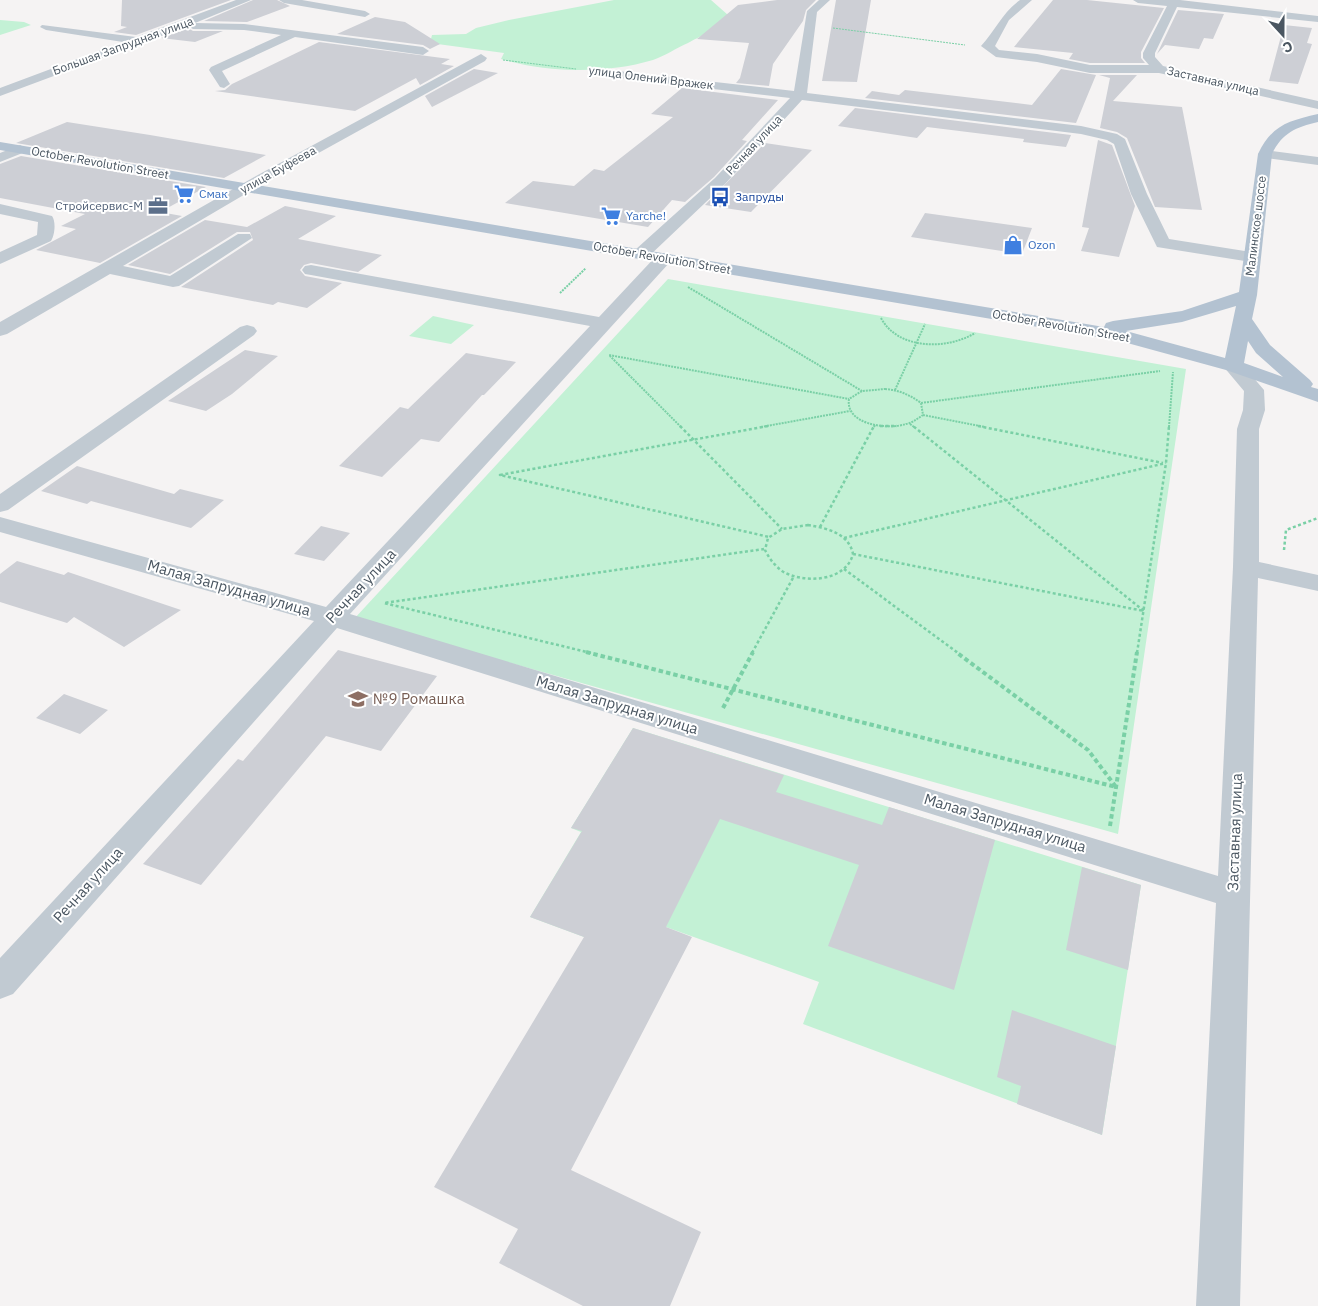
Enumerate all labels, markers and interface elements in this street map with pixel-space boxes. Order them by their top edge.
north arrow [1258,10,1308,60]
street label: Большая Запрудная улица [50,13,196,78]
text: С [1280,37,1295,57]
street label: улица Олений Вражек [588,62,715,93]
street label: Заставная улица [1166,63,1261,99]
street label: Речная улица [722,111,785,178]
street label: улица Буфеева [237,142,319,197]
street label: October Revolution Street [30,143,170,182]
street label: Малинское шоссе [1242,175,1269,277]
supermarket icon: Смак [173,183,195,205]
place label: Смак [199,186,228,201]
bus stop icon: Запруды [709,186,731,208]
place label: Запруды [735,189,784,204]
office icon: Стройсервис-М [147,195,169,217]
place label: Стройсервис-М [55,198,143,213]
supermarket icon: Yarche! [600,205,622,227]
place label: Yarche! [626,208,666,223]
shop icon: Ozon [1002,234,1024,256]
place label: Ozon [1028,237,1055,252]
street label: October Revolution Street [592,238,732,277]
street label: October Revolution Street [991,306,1131,345]
street label: Речная улица [321,544,400,627]
street label: Малая Запрудная улица [145,555,313,620]
street label: Малая Запрудная улица [534,671,701,738]
school or university icon: №9 Ромашка [347,688,369,710]
place label: №9 Ромашка [373,689,465,708]
street label: Заставная улица [1223,773,1246,891]
street label: Малая Запрудная улица [922,789,1089,856]
street label: Речная улица [49,843,126,926]

